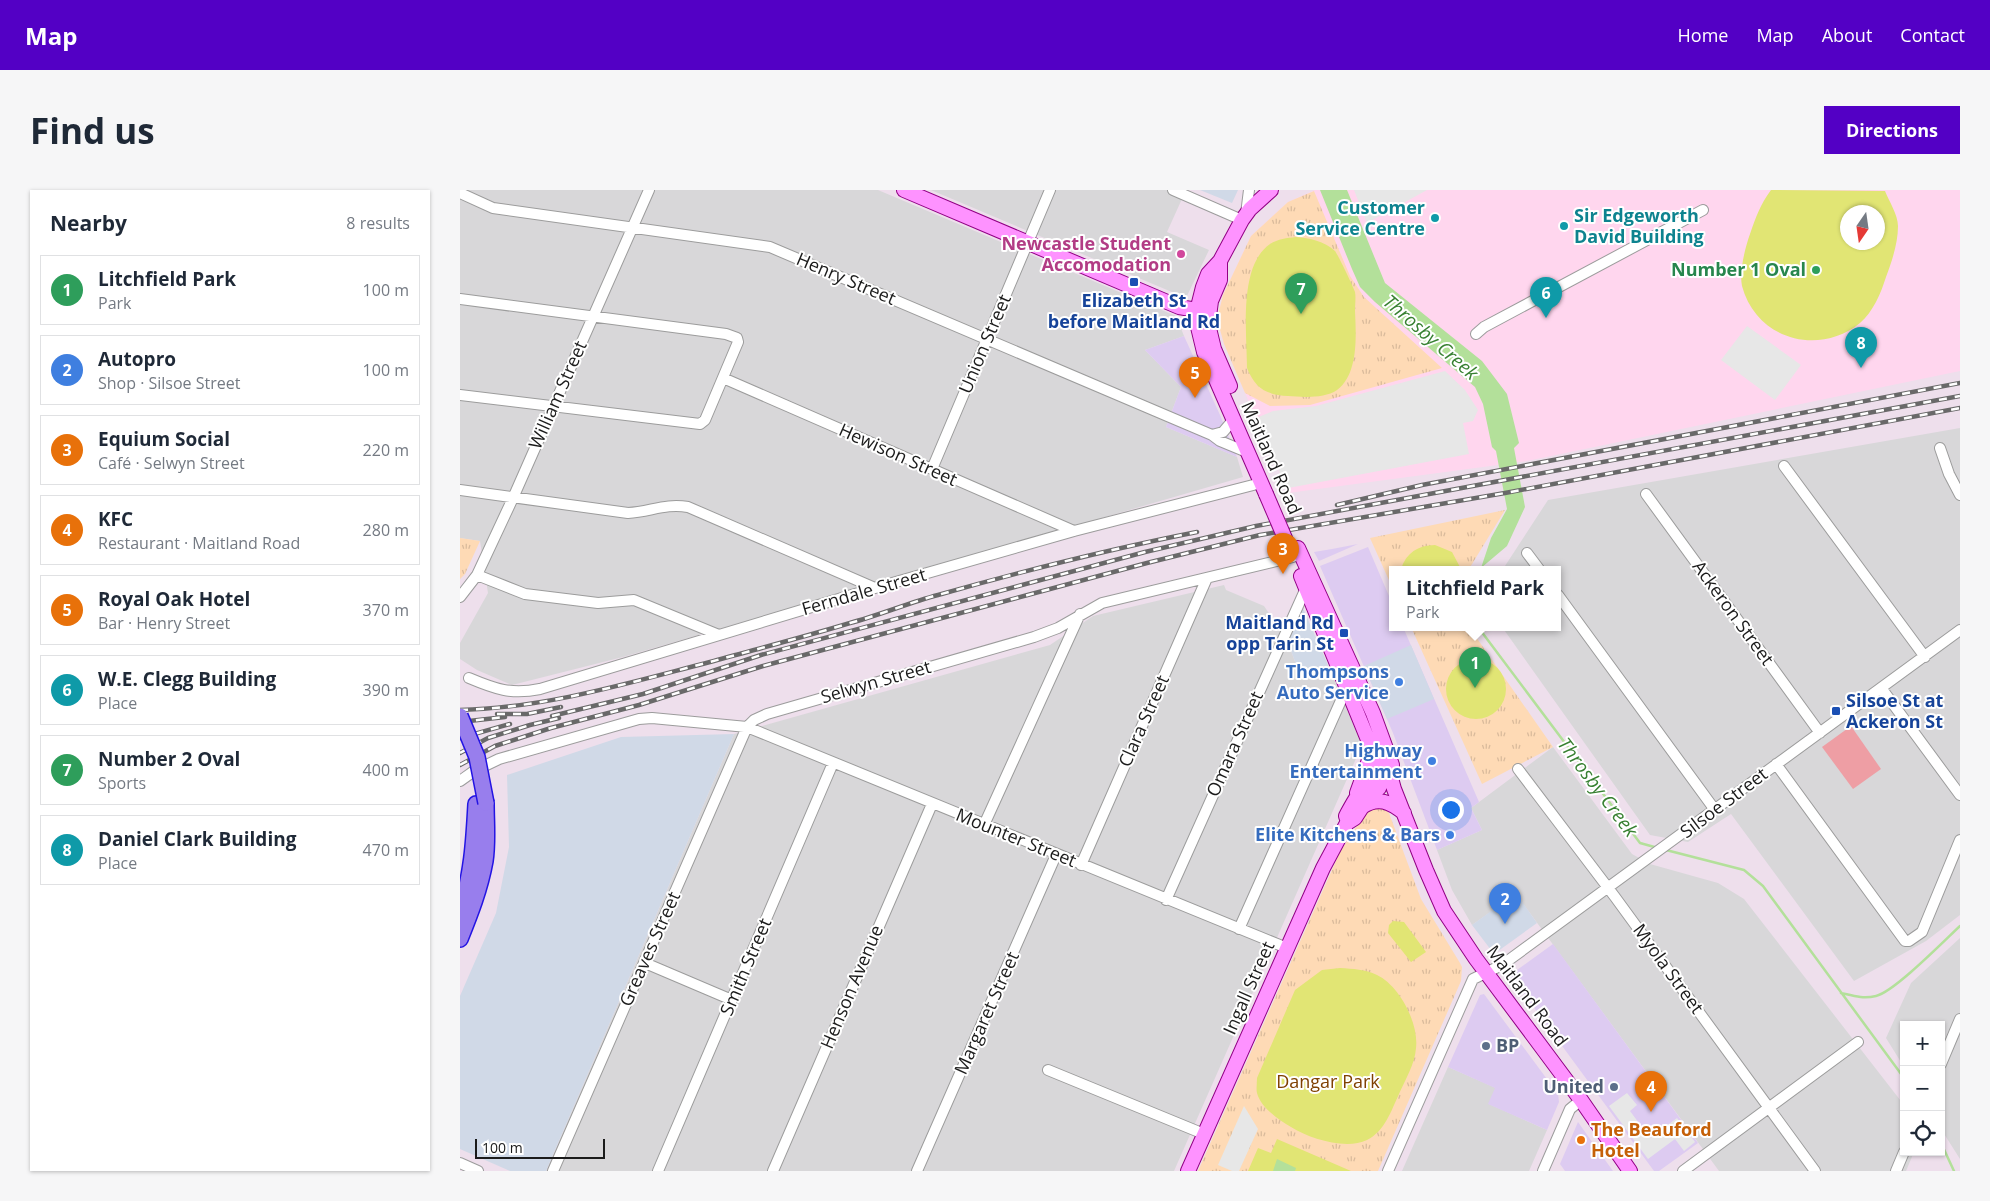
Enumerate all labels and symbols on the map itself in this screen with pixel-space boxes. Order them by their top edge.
place label: Customer Service Centre [1295,195,1425,240]
place label: Sir Edgeworth David Building [1574,203,1704,248]
north arrow [1840,205,1885,250]
marker: Customer Service Centre [1429,212,1441,224]
marker: Sir Edgeworth David Building [1558,220,1570,232]
place label: Newcastle Student Accomodation [1001,231,1171,276]
street label: Henry Street [793,246,900,310]
marker: Newcastle Student Accomodation [1175,248,1187,260]
place label: Number 1 Oval [1671,257,1806,281]
marker: Number 1 Oval [1810,264,1822,276]
pin: 7 [1285,273,1317,314]
marker: Elizabeth St before Maitland Rd [1128,276,1140,288]
pin: 6 [1530,277,1562,318]
place label: Elizabeth St before Maitland Rd [1048,288,1220,333]
water label: Throsby Creek [1378,288,1485,386]
street label: Union Street [952,290,1016,397]
pin: 8 [1845,327,1877,368]
street label: William Street [522,337,592,453]
pin: 5 [1179,357,1211,398]
street label: Maitland Road [1236,397,1308,518]
street label: Hewison Street [835,417,961,491]
pin: 3 [1267,533,1299,574]
street label: Ackeron Street [1688,555,1780,670]
street label: Ferndale Street [799,562,929,620]
place label: Maitland Rd opp Tarin St [1225,610,1334,655]
marker: Maitland Rd opp Tarin St [1338,627,1350,639]
pin: 1 [1459,647,1491,688]
street label: Selwyn Street [818,654,934,708]
place label: Thompsons Auto Service [1277,659,1389,704]
street label: Clara Street [1112,671,1174,770]
marker: Thompsons Auto Service [1393,676,1405,688]
street label: Omara Street [1200,687,1268,800]
place label: Silsoe St at Ackeron St [1846,688,1944,733]
marker: Silsoe St at Ackeron St [1830,705,1842,717]
water label: Throsby Creek [1552,732,1644,843]
place label: Highway Entertainment [1290,738,1423,783]
marker: Highway Entertainment [1426,755,1438,767]
street label: Silsoe Street [1675,761,1772,843]
your location [1438,797,1464,823]
street label: Mounter Street [953,802,1080,872]
place label: Elite Kitchens & Bars [1255,822,1440,846]
marker: Elite Kitchens & Bars [1444,829,1456,841]
pin: 2 [1489,883,1521,924]
street label: Greaves Street [613,887,685,1010]
street label: Smith Street [714,914,776,1019]
street label: Myola Street [1628,919,1710,1018]
street label: Henson Avenue [814,921,888,1052]
street label: Ingall Street [1217,937,1279,1038]
street label: Maitland Road [1482,940,1574,1051]
street label: Margaret Street [948,947,1024,1078]
place label: BP [1496,1033,1519,1057]
marker: BP [1480,1040,1492,1052]
park label: Dangar Park [1276,1069,1380,1093]
pin: 4 [1635,1071,1667,1112]
place label: United [1543,1074,1604,1098]
marker: United [1608,1081,1620,1093]
place label: The Beauford Hotel [1591,1117,1712,1162]
marker: The Beauford Hotel [1575,1134,1587,1146]
scale bar [475,1136,605,1159]

